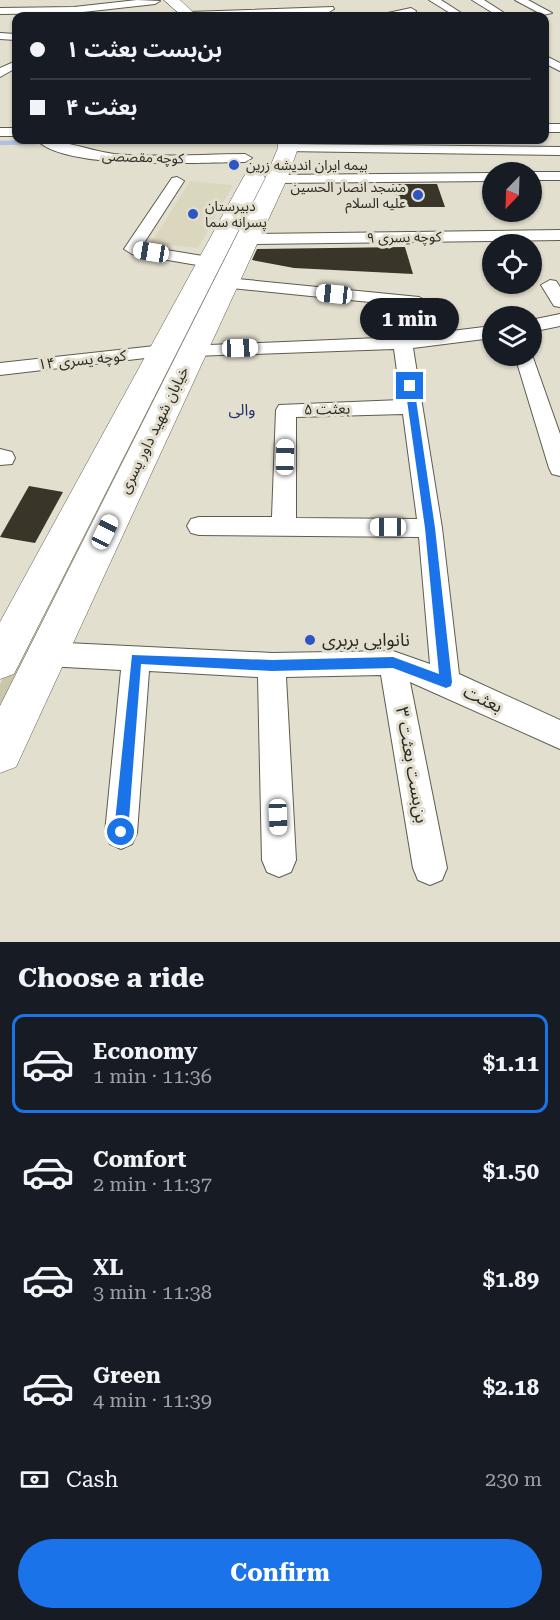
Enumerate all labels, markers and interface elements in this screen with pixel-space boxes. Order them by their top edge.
text: بن‌بست بعثت ۱ [66,37,222,62]
text: بعثت ۴ [66,95,137,120]
street label: کوچه مقصصی [102,148,185,168]
place label: بیمه ایران اندیشه زرین [246,157,368,174]
marker: بیمه ایران اندیشه زرین [227,158,241,172]
north arrow [482,162,542,222]
map controls [482,162,542,366]
place label: مسجد انصار الحسین علیه السلام [290,179,406,214]
marker: مسجد انصار الحسین علیه السلام [411,188,425,202]
place label: دبیرستان پسرانه سما [205,198,267,232]
marker: دبیرستان پسرانه سما [186,207,200,221]
street label: کوچه یسری ۹ [366,228,442,248]
button: locate [482,234,542,294]
car [132,240,170,264]
car [315,283,353,305]
callout: 1 min [360,299,460,341]
button: layers [482,306,542,366]
text: 1 min [382,307,437,331]
car [222,338,258,358]
street label: کوچه یسری ۱۴ [37,346,128,375]
street label: خیابان شهید داور یسری [115,363,193,497]
route end [396,372,423,399]
district label: والی [229,400,255,419]
street label: بعثت ۵ [304,400,350,418]
car [276,439,294,475]
car [89,512,121,552]
car [370,518,406,536]
place label: نانوایی بربری [322,629,410,651]
marker: نانوایی بربری [303,633,317,647]
street label: بعثت [460,680,506,717]
street label: بن‌بست بعثت ۳ [391,705,433,825]
car [268,799,288,835]
route start [107,818,134,845]
text: Choose a ride [18,962,204,994]
icon: car [21,1037,75,1091]
text: Economy [93,1039,197,1064]
text: $1.11 [483,1051,539,1076]
text: 1 min · 11:36 [93,1064,212,1088]
icon: car [21,1145,75,1199]
text: Comfort [93,1147,186,1172]
text: $1.50 [483,1159,539,1184]
text: 2 min · 11:37 [93,1172,212,1196]
icon: car [21,1253,75,1307]
text: XL [93,1255,123,1280]
text: $1.89 [483,1267,539,1292]
text: 3 min · 11:38 [93,1280,212,1304]
icon: car [21,1361,75,1415]
text: Green [93,1363,161,1388]
text: $2.18 [483,1375,539,1400]
text: 4 min · 11:39 [93,1388,212,1412]
icon: cash [18,1463,51,1496]
text: Cash [66,1467,118,1492]
text: 230 m [485,1467,542,1491]
button: Confirm [18,1539,542,1608]

